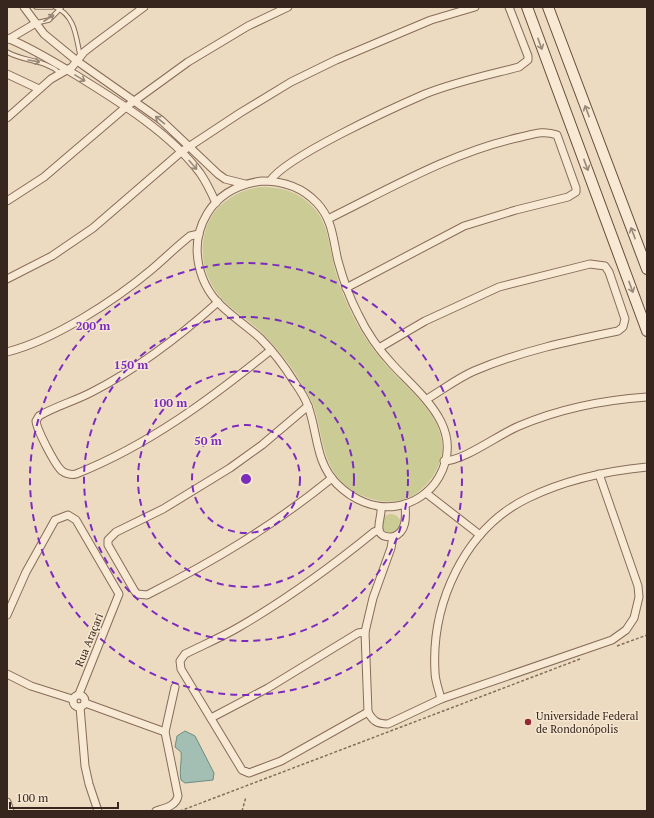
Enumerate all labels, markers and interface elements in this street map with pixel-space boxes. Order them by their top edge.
one-way arrow [43,14,54,22]
one-way arrow [537,37,545,49]
one-way arrow [27,57,40,65]
one-way arrow [74,74,86,82]
one-way arrow [583,106,591,118]
one-way arrow [155,115,165,124]
one-way arrow [582,159,590,171]
one-way arrow [189,160,198,171]
one-way arrow [629,227,637,239]
one-way arrow [627,281,635,293]
text: 200 m [76,318,110,333]
text: 150 m [114,357,148,372]
text: 100 m [153,395,187,410]
text: 50 m [194,433,222,448]
centre of rings [239,472,253,486]
street label: Rua Araçari [72,611,106,669]
place label: Universidade Federal de Rondonópolis [536,709,639,736]
marker: Universidade Federal de Rondonópolis [523,717,533,727]
scale bar [10,784,118,810]
text: 100 m [16,790,49,805]

